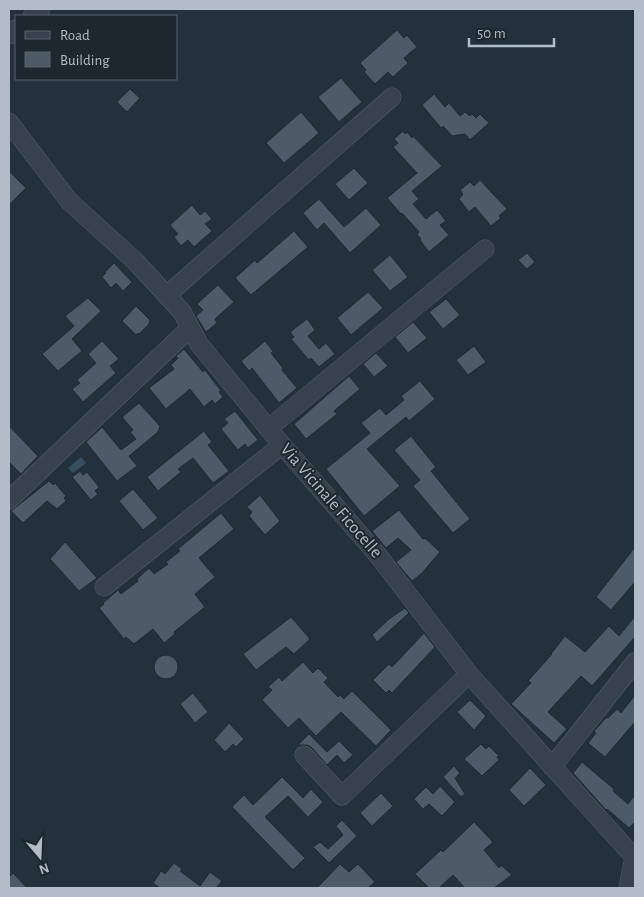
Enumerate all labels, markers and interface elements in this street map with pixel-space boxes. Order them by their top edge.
legend [15,15,178,80]
scale bar [469,15,554,47]
text: 50 m [477,26,506,41]
text: Road [60,28,90,43]
text: Building [60,53,110,68]
street label: Via Vicinale Ficocelle [277,440,385,562]
north arrow [15,832,65,882]
text: N [37,860,51,877]

